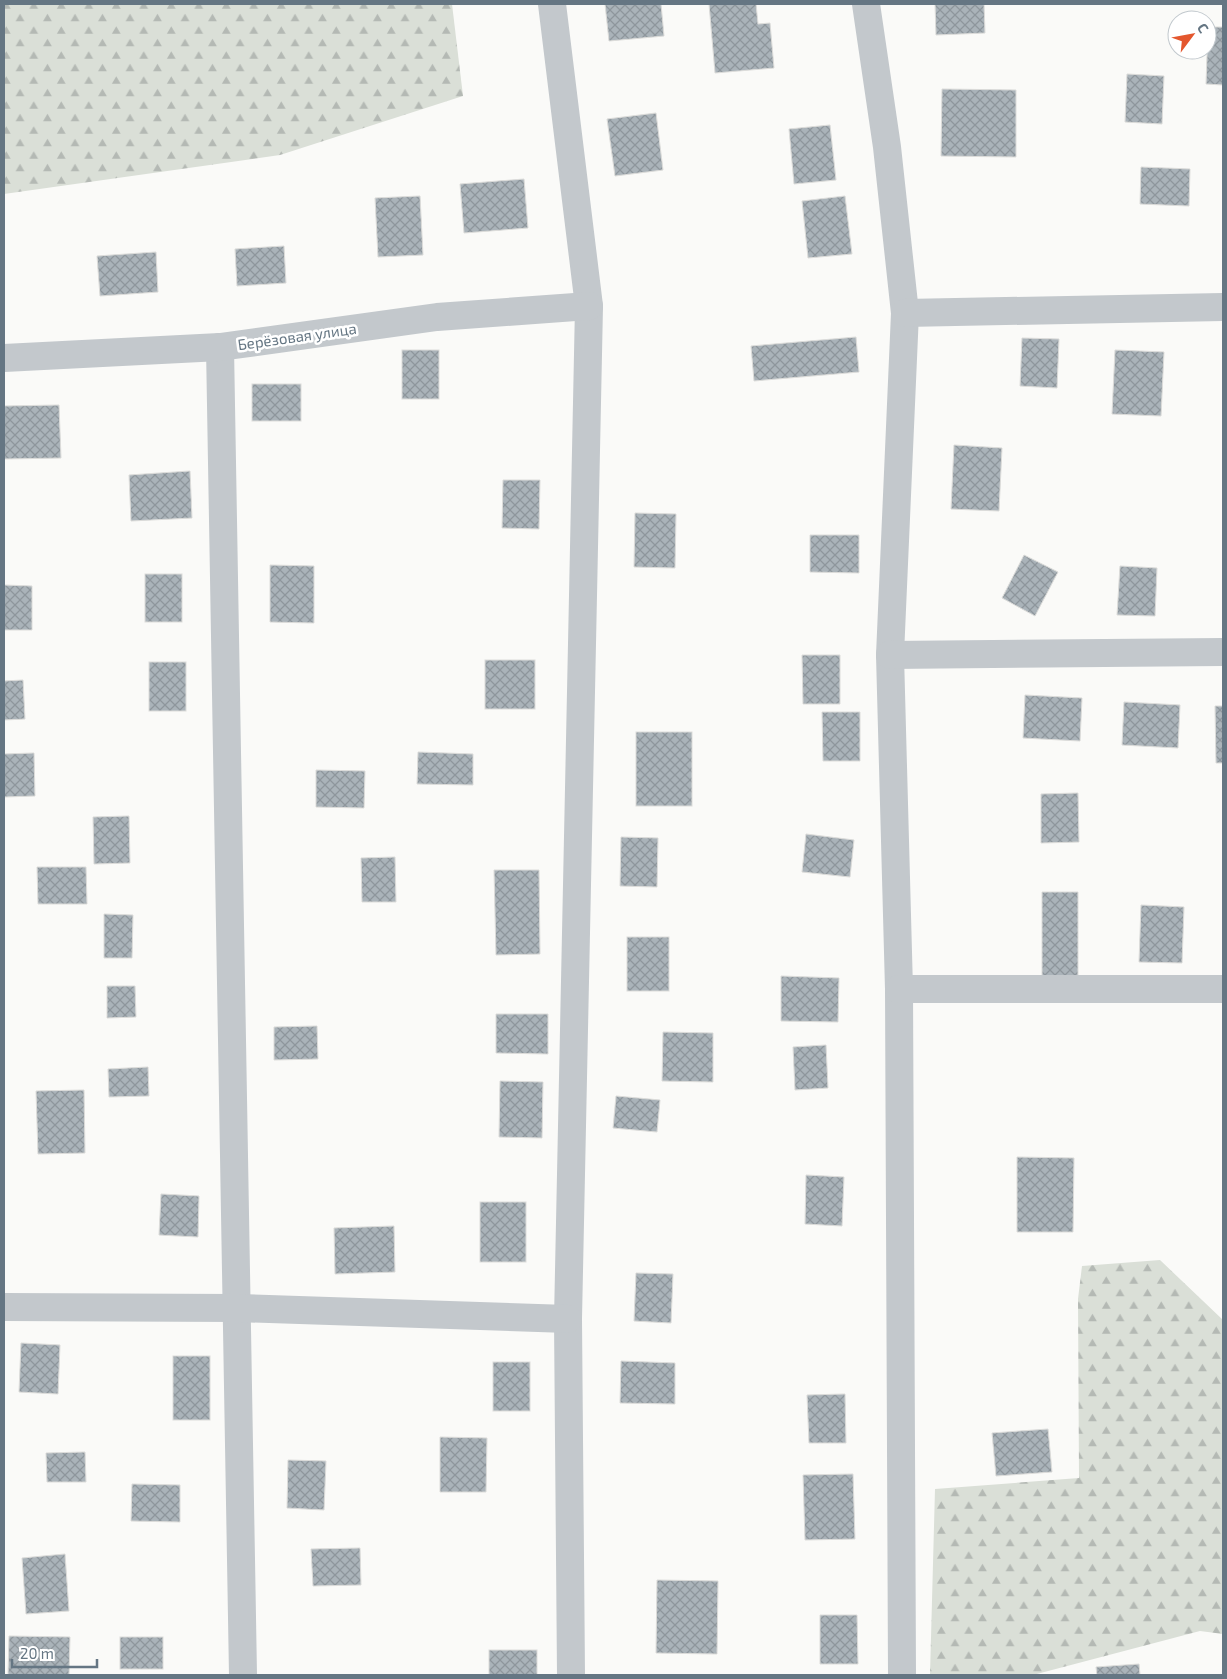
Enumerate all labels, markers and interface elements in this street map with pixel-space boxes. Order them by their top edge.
north arrow [1167,10,1217,60]
text: С [1194,20,1213,36]
street label: Берёзовая улица [236,319,358,354]
scale bar [12,1636,98,1668]
text: 20 m [20,1644,54,1662]

